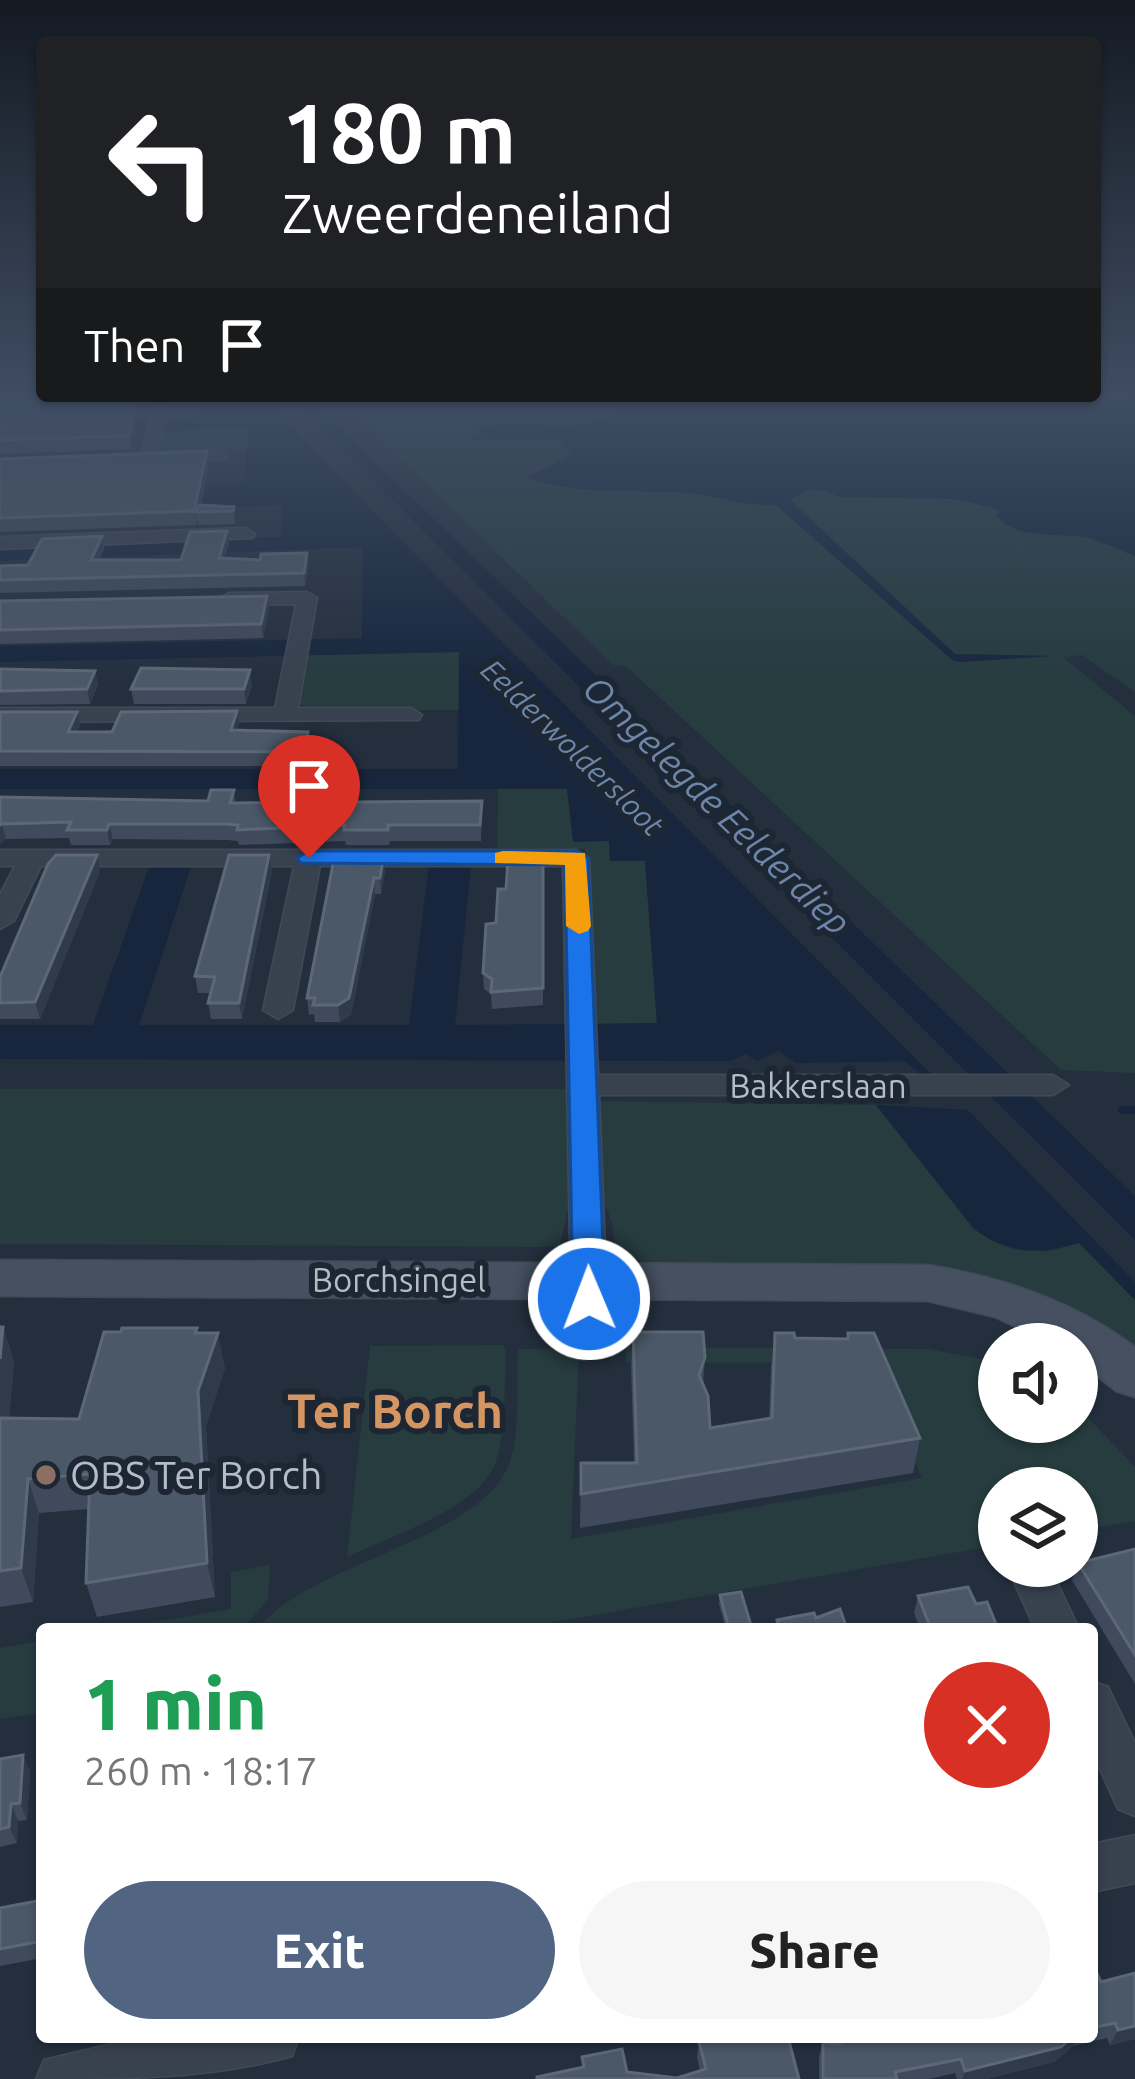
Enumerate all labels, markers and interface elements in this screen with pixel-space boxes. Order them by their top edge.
icon: left [84,84,240,240]
text: 180 m [282,85,516,179]
text: Zweerdeneiland [282,183,673,243]
icon: arrive [209,312,275,378]
text: Then [84,320,185,371]
water label: Eelderwoldersloot [475,652,671,843]
water label: Omgelegde Eelderdiep [576,667,859,942]
pin [258,735,360,858]
icon: arrive [276,753,342,819]
street label: Bakkerslaan [729,1067,907,1104]
position arrow [526,1236,652,1362]
street label: Borchsingel [312,1261,486,1298]
map controls [978,1323,1098,1587]
button: sound [978,1323,1098,1443]
district label: Ter Borch [287,1383,503,1437]
place label: OBS Ter Borch [70,1453,322,1496]
marker: OBS Ter Borch [33,1462,59,1488]
button: layers [978,1467,1098,1587]
button: close [924,1662,1050,1788]
text: 1 min [84,1663,267,1744]
text: 260 m · 18:17 [84,1749,318,1792]
button: Exit [84,1881,555,2019]
button: Share [579,1881,1050,2019]

